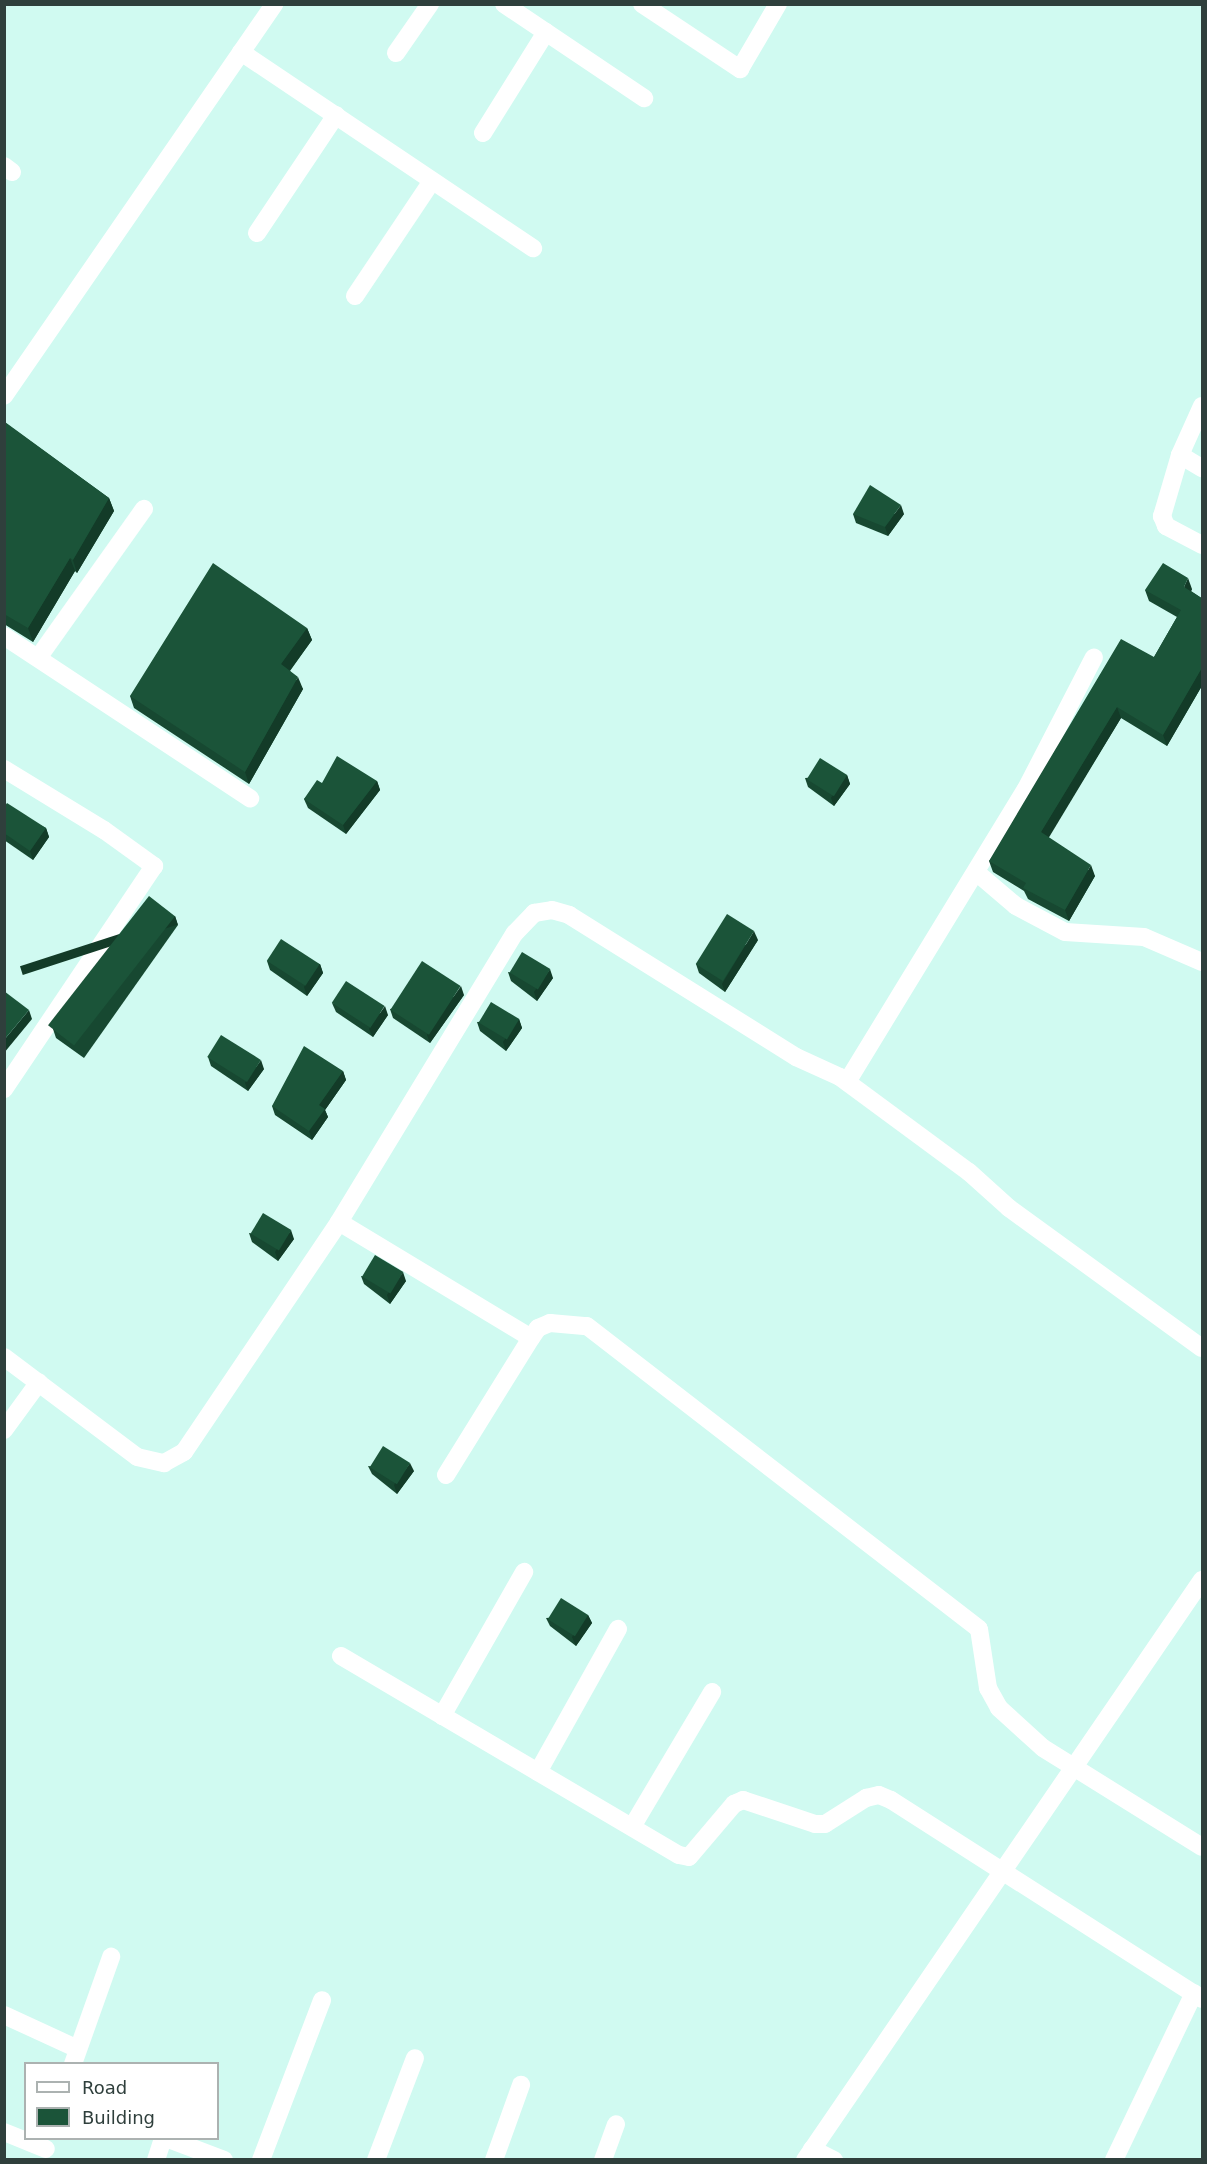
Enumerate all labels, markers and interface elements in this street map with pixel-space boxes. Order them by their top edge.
legend [24,2062,219,2140]
text: Road [82,2077,127,2098]
text: Building [82,2107,155,2128]

